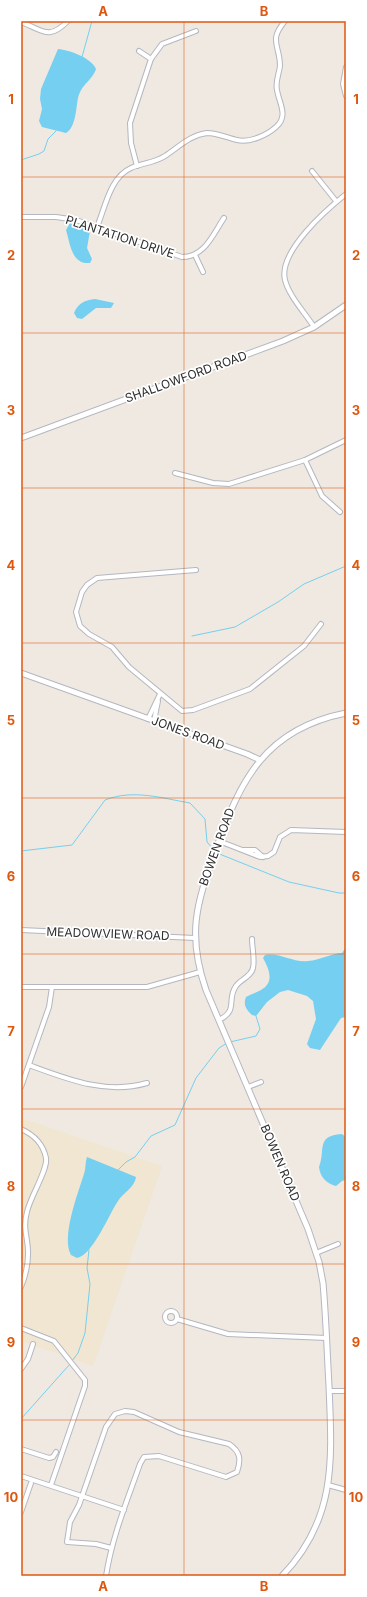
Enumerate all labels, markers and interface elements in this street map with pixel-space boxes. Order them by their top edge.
text: A [98,3,108,19]
text: B [260,3,269,19]
text: 1 [8,91,14,107]
text: 1 [353,91,359,107]
street label: PLANTATION DRIVE [64,212,176,261]
text: 2 [7,247,15,263]
text: 2 [352,247,360,263]
street label: SHALLOWFORD ROAD [123,347,249,406]
text: 3 [7,402,15,418]
text: 3 [352,402,360,418]
text: 4 [7,557,16,573]
text: 4 [352,557,361,573]
text: 5 [7,712,15,728]
street label: JONES ROAD [150,712,227,753]
text: 5 [352,712,360,728]
street label: BOWEN ROAD [195,806,238,888]
text: 6 [7,868,15,884]
text: 6 [352,868,360,884]
street label: MEADOWVIEW ROAD [46,924,170,943]
text: 7 [7,1023,15,1039]
text: 7 [352,1023,360,1039]
street label: BOWEN ROAD [258,1122,303,1203]
text: 8 [7,1178,15,1194]
text: 8 [352,1178,360,1194]
text: 9 [7,1334,15,1350]
text: 9 [352,1334,360,1350]
text: 10 [4,1489,18,1505]
text: 10 [349,1489,363,1505]
text: A [98,1578,108,1594]
text: B [260,1578,269,1594]

